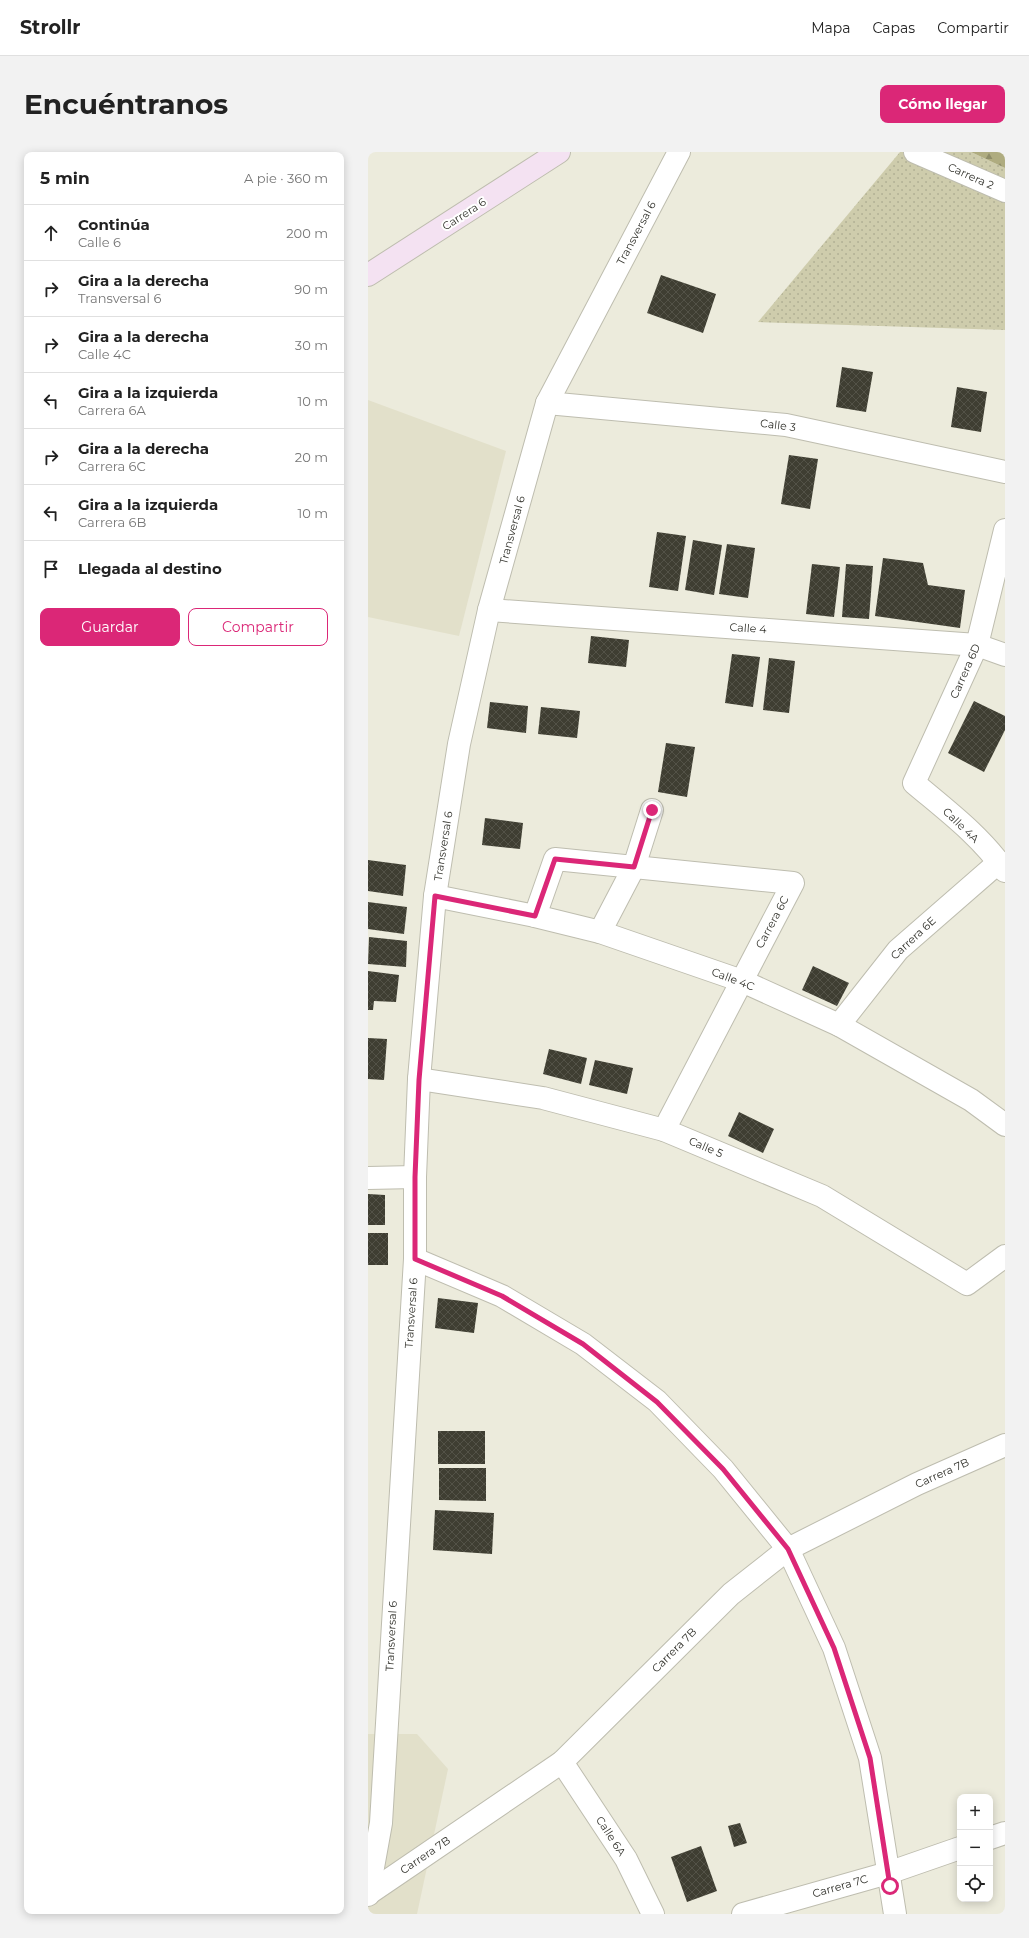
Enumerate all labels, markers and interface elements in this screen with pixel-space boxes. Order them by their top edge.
text: Strollr [20,16,81,39]
text: Mapa [811,19,851,37]
text: Capas [873,19,915,37]
text: Compartir [937,19,1009,37]
button: Cómo llegar [880,85,1005,123]
text: Encuéntranos [24,87,228,121]
street label: Carrera 2 [946,160,996,192]
text: 5 min [40,168,90,188]
text: A pie · 360 m [244,170,328,186]
street label: Carrera 6 [439,194,489,233]
street label: Transversal 6 [613,198,659,267]
text: Continúa [78,215,150,234]
icon: ahead [40,222,62,244]
text: 200 m [286,225,328,241]
text: Calle 6 [78,234,121,250]
text: Gira a la derecha [78,271,209,290]
icon: right [40,278,62,300]
text: 90 m [294,281,328,297]
text: Transversal 6 [78,290,161,306]
text: Gira a la derecha [78,327,209,346]
icon: right [40,334,62,356]
text: 30 m [295,337,328,353]
text: Calle 4C [78,346,131,362]
text: Gira a la izquierda [78,383,218,402]
icon: left [40,390,62,412]
text: 10 m [298,393,328,409]
text: Carrera 6A [78,402,146,418]
street label: Calle 3 [759,416,797,434]
text: Gira a la derecha [78,439,209,458]
icon: right [40,446,62,468]
text: 20 m [295,449,328,465]
text: Carrera 6C [78,458,146,474]
street label: Transversal 6 [496,494,528,566]
text: Gira a la izquierda [78,495,218,514]
icon: left [40,502,62,524]
text: 10 m [298,505,328,521]
text: Carrera 6B [78,514,146,530]
icon: arrive [40,558,62,580]
text: Llegada al destino [78,559,222,578]
button: Guardar [40,608,180,646]
button: Compartir [188,608,328,646]
street label: Calle 4 [729,620,768,636]
street label: Carrera 6D [947,641,983,701]
route end [643,801,661,819]
street label: Calle 4A [940,804,982,846]
street label: Transversal 6 [431,810,455,882]
street label: Carrera 6C [752,893,792,951]
street label: Carrera 6E [887,913,939,963]
street label: Calle 4C [710,964,757,994]
street label: Calle 5 [687,1134,725,1160]
street label: Transversal 6 [402,1277,420,1349]
street label: Carrera 7B [913,1455,971,1491]
street label: Transversal 6 [382,1600,400,1672]
street label: Carrera 7B [649,1625,699,1675]
map controls [957,1794,993,1902]
button: + [957,1794,993,1830]
street label: Calle 6A [593,1814,629,1858]
button: − [957,1830,993,1866]
street label: Carrera 7B [397,1833,453,1877]
button: locate [957,1866,993,1902]
street label: Carrera 7C [811,1871,869,1901]
route start [881,1877,899,1895]

